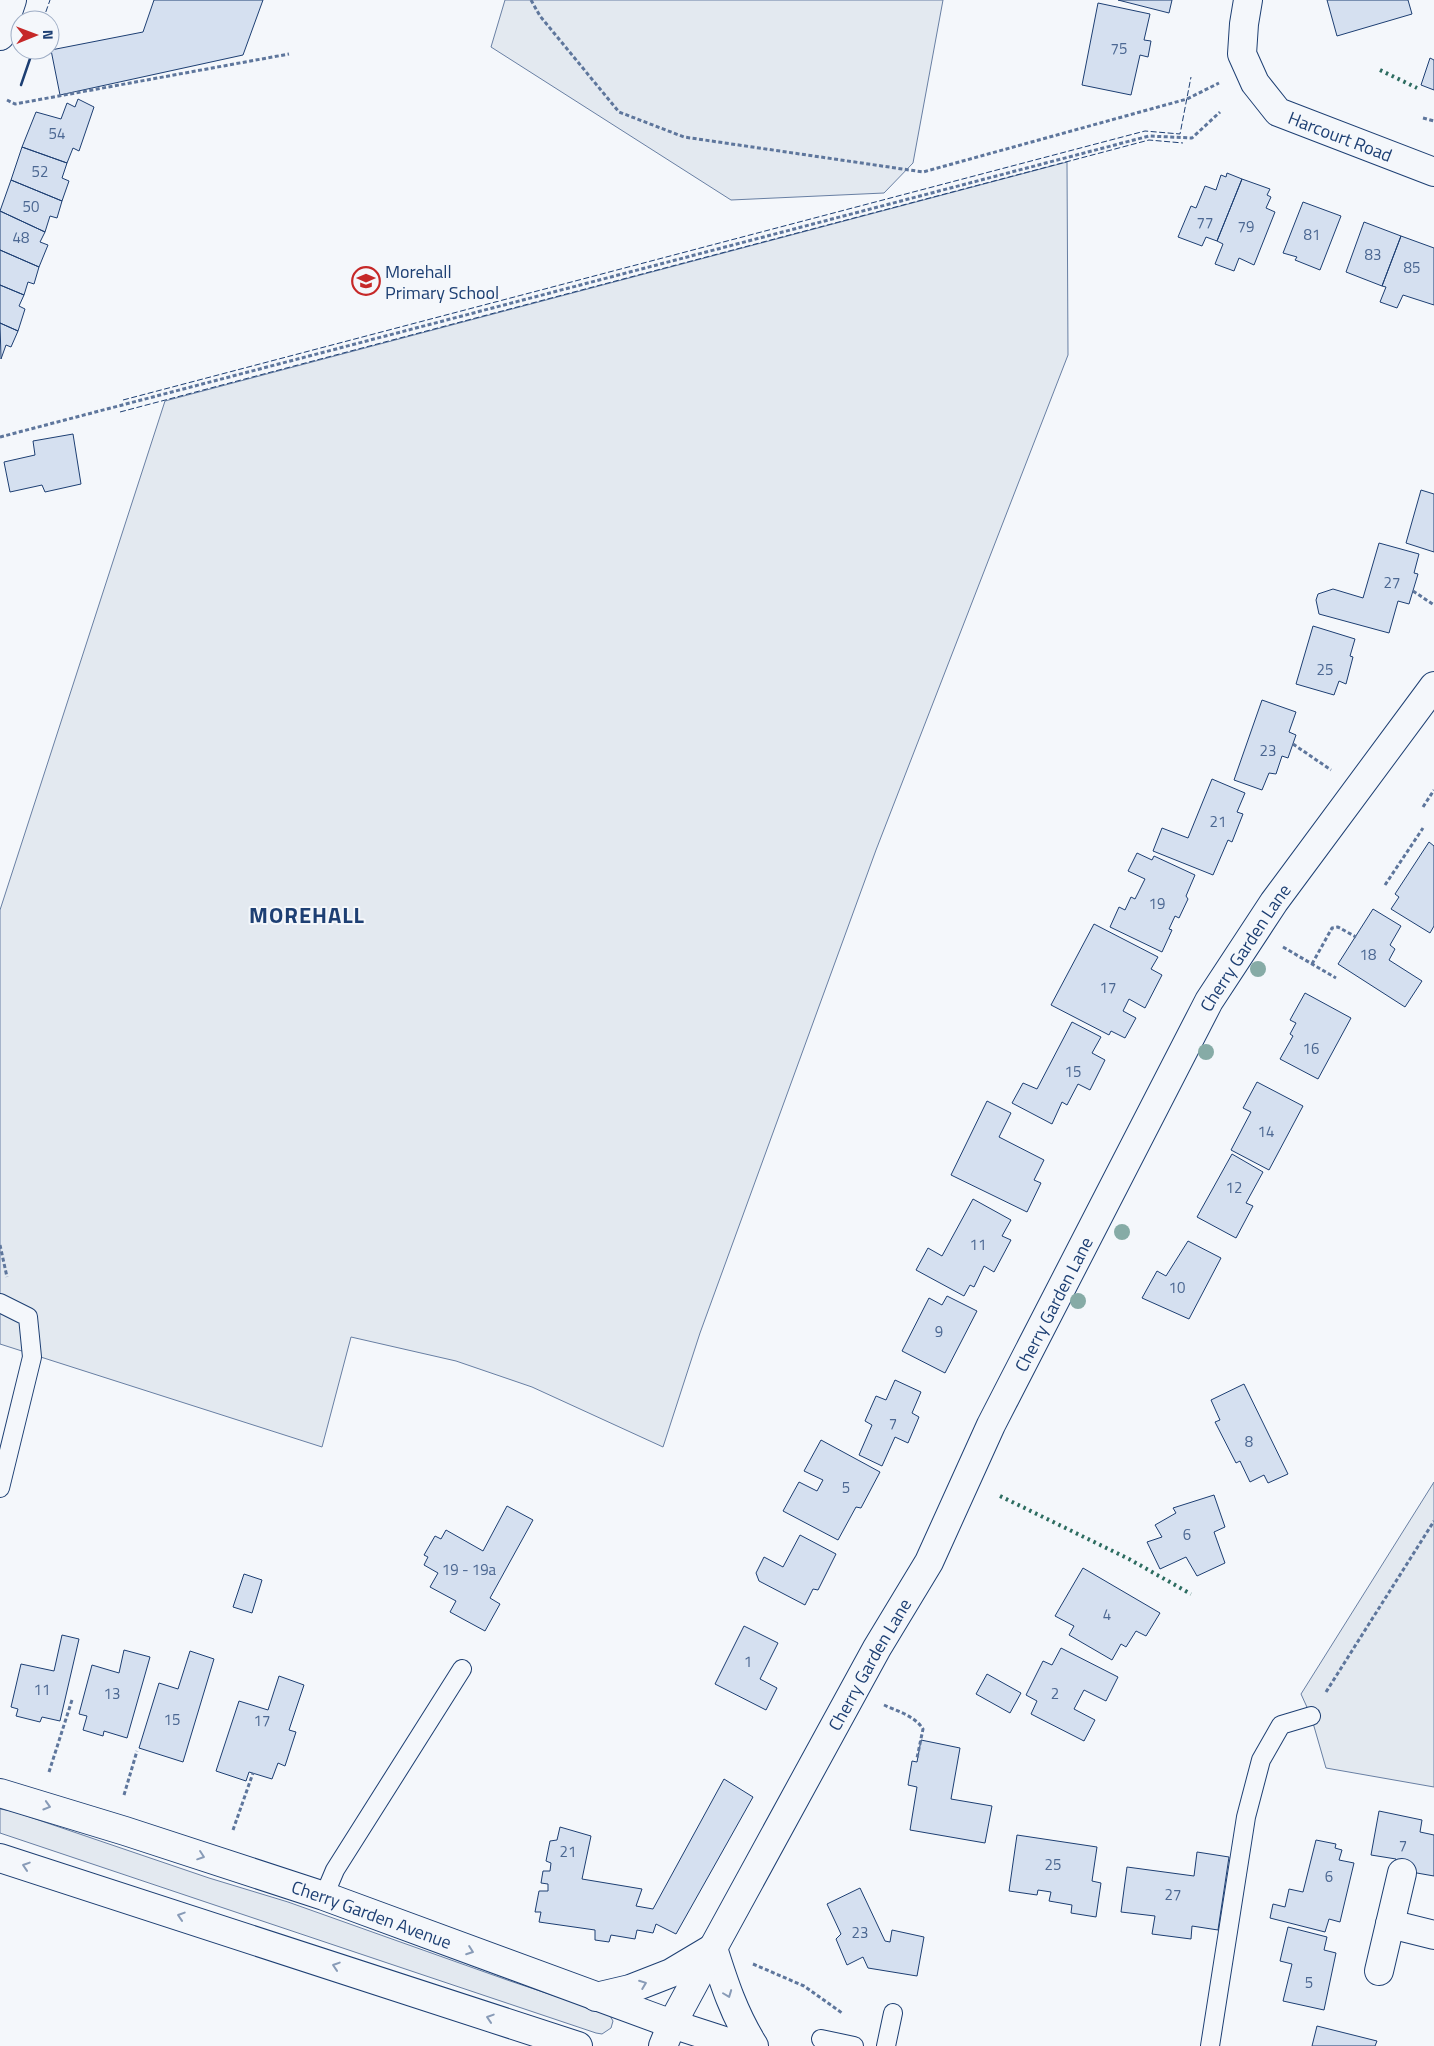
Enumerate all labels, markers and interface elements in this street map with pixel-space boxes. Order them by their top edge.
north arrow [10,10,60,60]
text: N [38,30,59,40]
house number: 75 [1111,37,1127,60]
street label: Harcourt Road [1284,104,1396,168]
house number: 54 [49,122,65,145]
house number: 52 [32,160,48,183]
house number: 50 [23,195,39,218]
house number: 77 [1197,211,1213,234]
house number: 79 [1238,215,1254,238]
house number: 81 [1304,223,1320,246]
house number: 48 [13,226,29,249]
house number: 83 [1365,243,1381,266]
house number: 85 [1404,256,1420,279]
place label: Morehall Primary School [385,258,499,306]
school or university icon: Morehall Primary School [351,266,381,296]
house number: 27 [1384,571,1400,594]
house number: 25 [1317,658,1333,681]
house number: 23 [1260,739,1276,762]
house number: 21 [1210,810,1226,833]
street label: Cherry Garden Lane [1192,878,1297,1016]
house number: 19 [1149,892,1165,915]
district label: MOREHALL [249,898,365,932]
house number: 18 [1360,943,1376,966]
house number: 17 [1100,976,1116,999]
house number: 16 [1303,1037,1319,1060]
house number: 15 [1065,1060,1081,1083]
house number: 14 [1258,1120,1274,1143]
house number: 12 [1226,1176,1242,1199]
street label: Cherry Garden Lane [1007,1232,1099,1376]
house number: 11 [970,1233,986,1256]
house number: 10 [1169,1276,1185,1299]
house number: 9 [935,1320,943,1343]
house number: 7 [889,1412,897,1435]
house number: 8 [1245,1430,1253,1453]
house number: 5 [842,1476,850,1499]
house number: 6 [1183,1523,1191,1546]
house number: 19 - 19a [442,1558,497,1581]
street label: Cherry Garden Lane [821,1593,918,1735]
house number: 4 [1103,1603,1111,1626]
house number: 1 [744,1650,752,1673]
house number: 11 [34,1678,50,1701]
house number: 13 [104,1682,120,1705]
house number: 2 [1051,1682,1059,1705]
house number: 15 [164,1708,180,1731]
house number: 17 [254,1709,270,1732]
one-way arrow [42,1801,50,1811]
house number: 7 [1399,1834,1407,1857]
house number: 21 [560,1840,576,1863]
one-way arrow [197,1851,205,1861]
house number: 25 [1045,1853,1061,1876]
one-way arrow [23,1862,31,1872]
house number: 6 [1325,1865,1333,1888]
street label: Cherry Garden Avenue [288,1873,456,1955]
house number: 27 [1165,1883,1181,1906]
one-way arrow [178,1912,186,1922]
house number: 23 [852,1921,868,1944]
one-way arrow [465,1945,474,1955]
one-way arrow [332,1962,340,1972]
house number: 5 [1305,1971,1313,1994]
one-way arrow [639,1980,647,1990]
one-way arrow [722,1989,732,1998]
one-way arrow [486,2013,495,2023]

